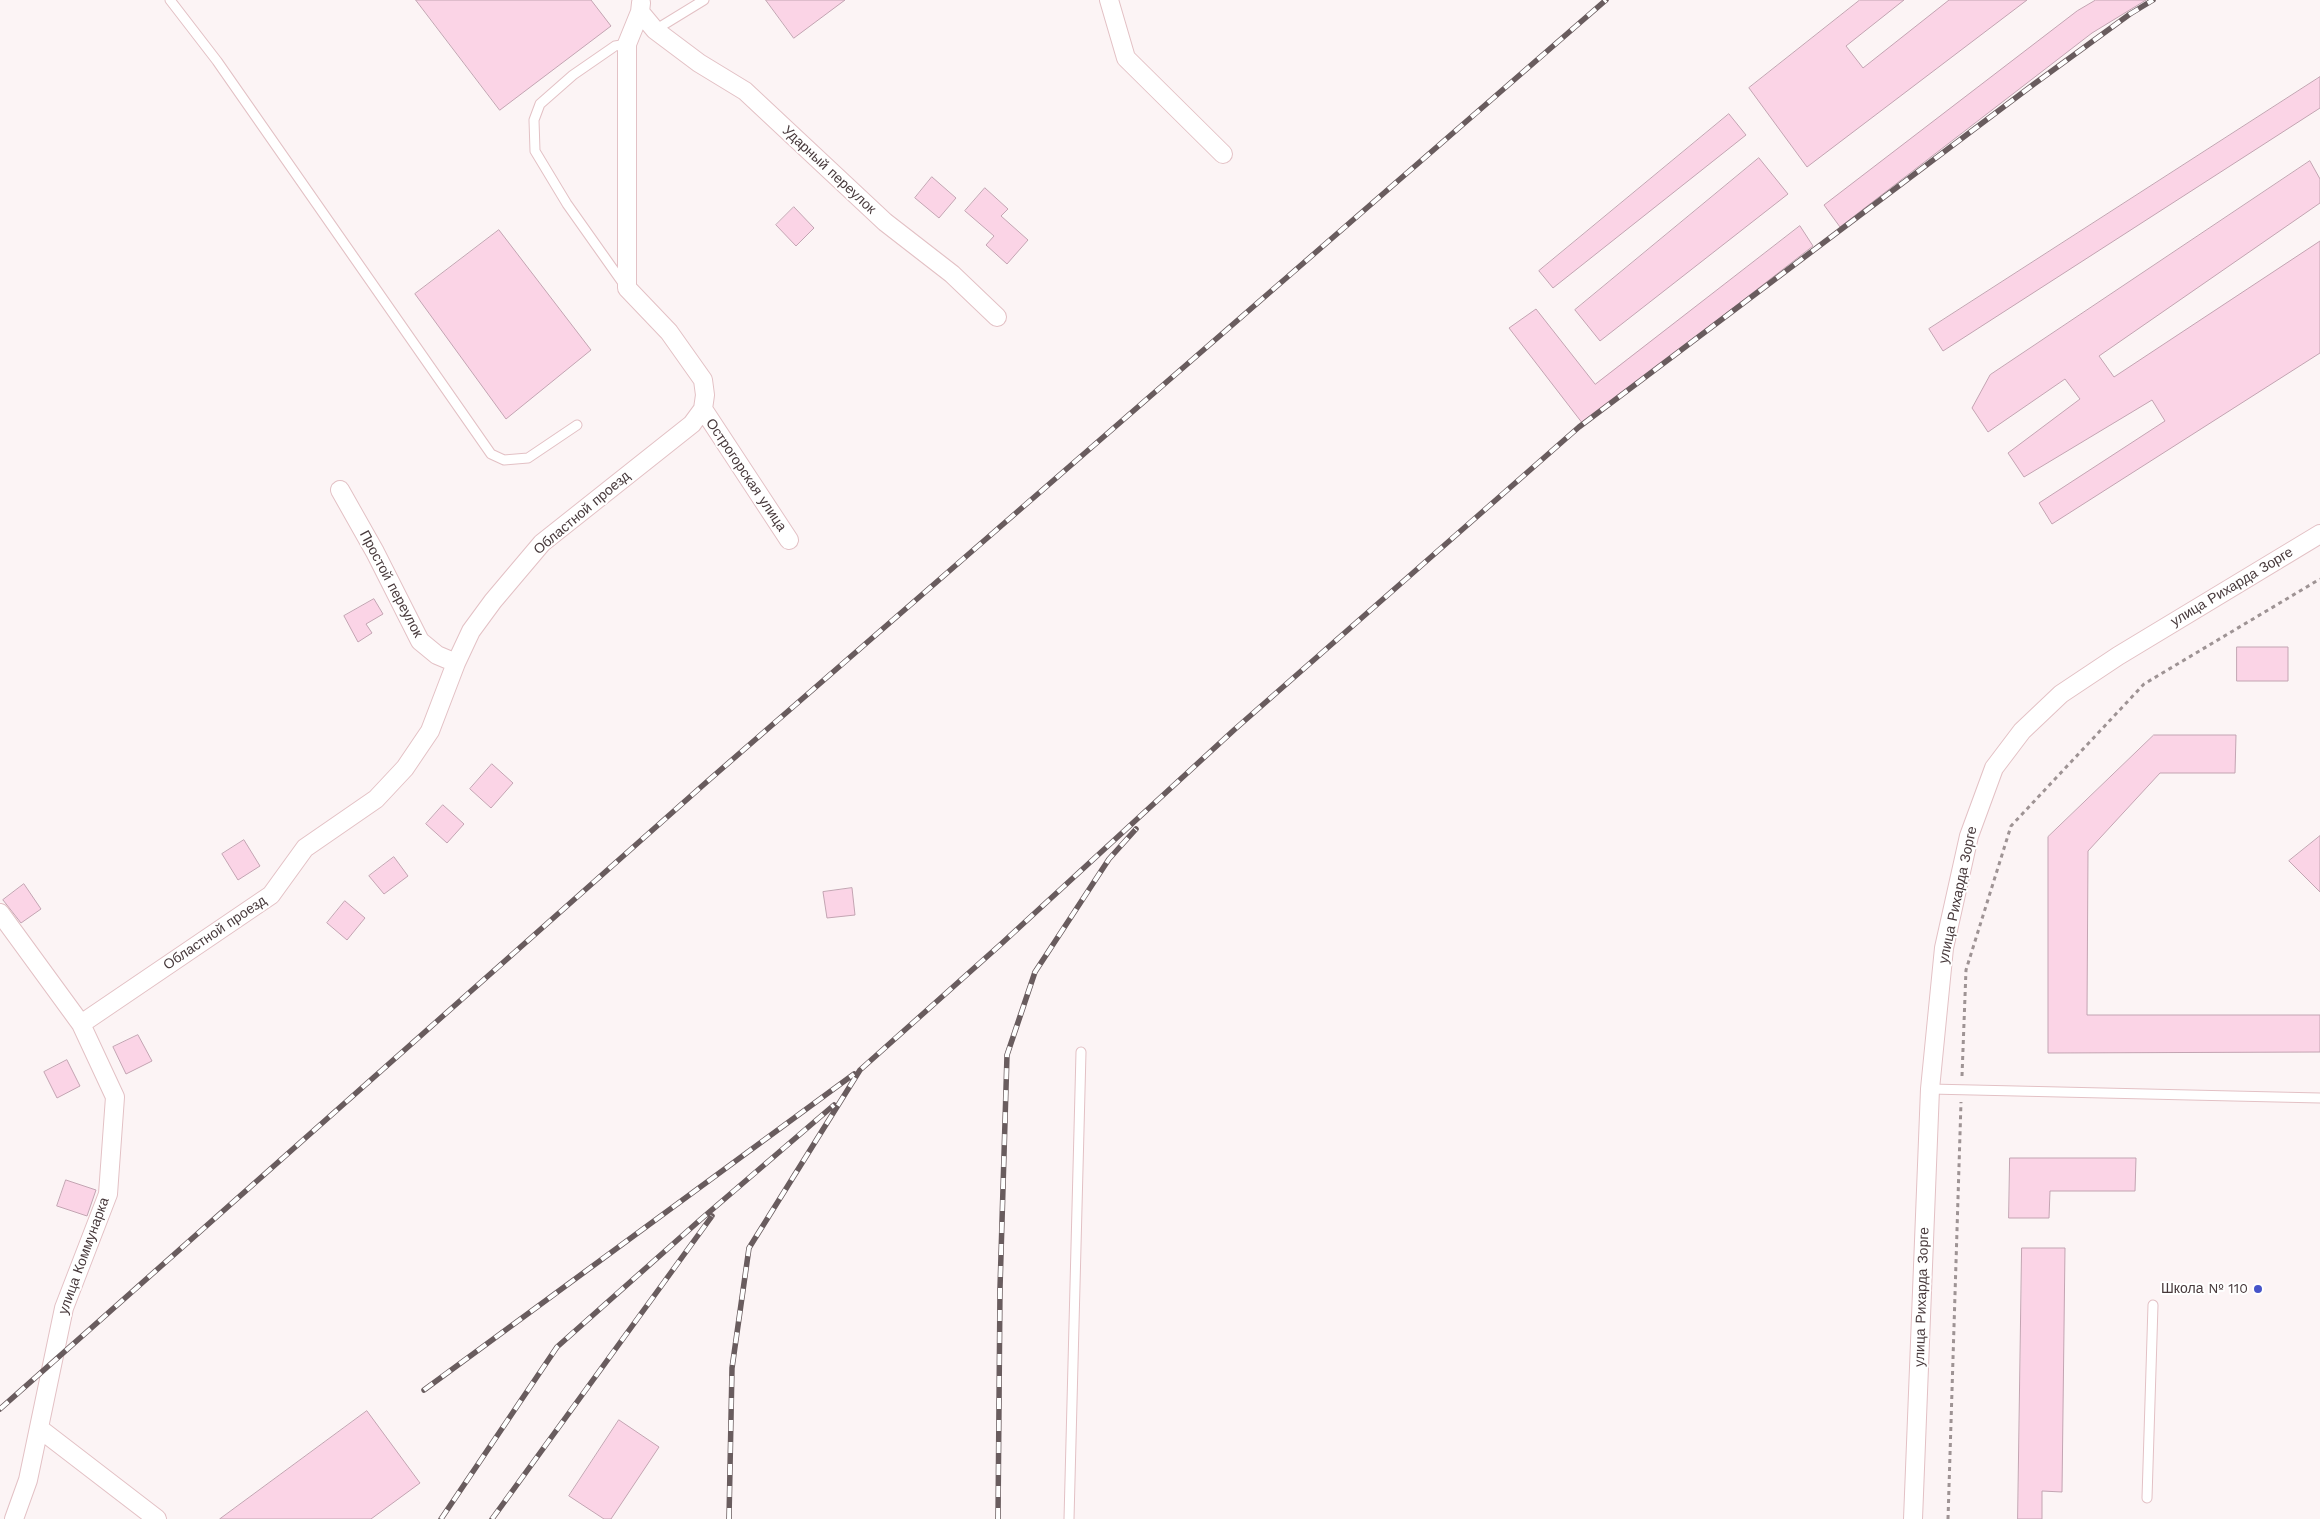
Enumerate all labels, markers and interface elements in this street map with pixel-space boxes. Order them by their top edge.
street label: Ударный переулок [779,122,879,218]
street label: Острогорская улица [702,415,790,535]
street label: Областной проезд [530,468,634,558]
street label: Простой переулок [356,528,426,640]
street label: улица Рихарда Зорге [2168,544,2296,630]
street label: улица Рихарда Зорге [1935,825,1981,965]
street label: Областной проезд [160,892,270,974]
street label: улица Коммунарка [55,1195,113,1317]
street label: улица Рихарда Зорге [1911,1227,1933,1367]
place label: Школа № 110 [2161,1281,2248,1297]
marker: Школа № 110 [2252,1283,2264,1295]

